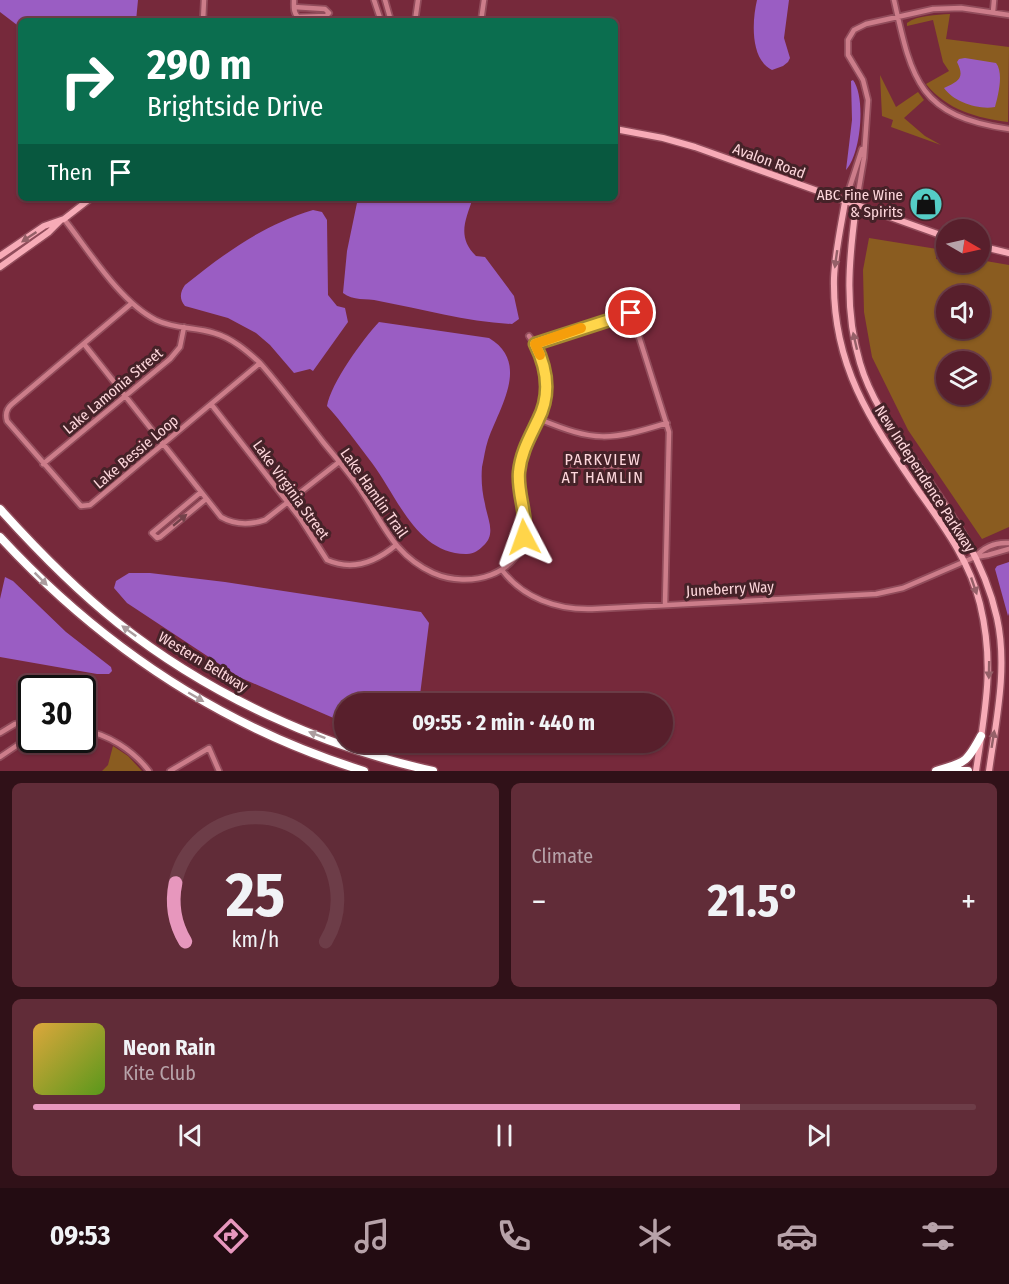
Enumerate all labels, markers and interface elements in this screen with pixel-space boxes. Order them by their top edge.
text: 290 m [147,40,252,90]
icon: right [48,42,126,120]
text: Brightside Drive [147,91,323,123]
street label: Avalon Road [730,140,808,182]
icon: arrive [104,156,137,189]
text: Then [48,159,92,186]
place label: ABC Fine Wine & Spirits [817,186,903,221]
shop icon: ABC Fine Wine & Spirits [908,186,944,222]
north arrow [936,219,990,273]
map controls [936,219,990,405]
one-way arrow [21,231,37,242]
one-way arrow [832,250,841,269]
button: sound [936,285,990,339]
pin [605,287,656,338]
icon: arrive [614,296,647,329]
one-way arrow [849,332,859,351]
street label: Lake Lamonia Street [60,344,167,438]
button: layers [936,351,990,405]
street label: New Independence Parkway [871,402,979,556]
street label: Lake Bessie Loop [90,411,182,493]
street label: Lake Virginia Street [249,437,333,543]
street label: Lake Hamlin Trail [336,445,412,541]
district label: PARKVIEW AT HAMLIN [562,450,644,487]
position arrow [492,505,556,569]
one-way arrow [172,514,188,527]
one-way arrow [33,572,47,586]
one-way arrow [970,577,980,595]
street label: Juneberry Way [686,578,775,600]
one-way arrow [121,625,136,637]
street label: Western Beltway [155,628,251,696]
one-way arrow [984,661,994,680]
speed limit sign: 30 [18,675,96,753]
one-way arrow [187,691,204,701]
text: 09:55 · 2 min · 440 m [412,709,595,736]
one-way arrow [989,729,998,748]
one-way arrow [308,730,326,740]
text: Climate [532,844,593,868]
text: 25 [224,858,285,933]
text: 21.5° [707,874,800,928]
text: − [532,882,546,922]
text: + [961,882,976,922]
text: km/h [231,927,279,953]
text: Neon Rain [123,1034,216,1061]
text: Kite Club [123,1061,196,1085]
icon: previous [174,1119,207,1152]
icon: pause [488,1119,521,1152]
icon: next [802,1119,835,1152]
icon: directions [210,1215,252,1257]
icon: music [351,1215,393,1257]
icon: phone [493,1215,535,1257]
icon: climate [634,1215,676,1257]
icon: car [776,1215,818,1257]
icon: filters [917,1215,959,1257]
text: 09:53 [50,1220,110,1252]

